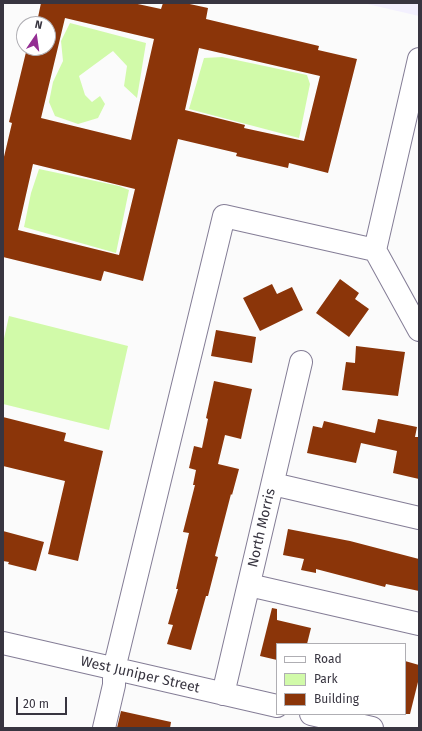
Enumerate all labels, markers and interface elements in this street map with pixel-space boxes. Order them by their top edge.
north arrow [16,16,56,56]
text: N [34,18,44,32]
street label: North Morris [245,487,279,569]
legend [276,643,406,715]
text: Road [314,652,342,666]
street label: West Juniper Street [79,653,201,697]
text: Park [314,672,338,686]
scale bar [18,689,69,715]
text: Building [314,692,359,706]
text: 20 m [23,697,49,711]

